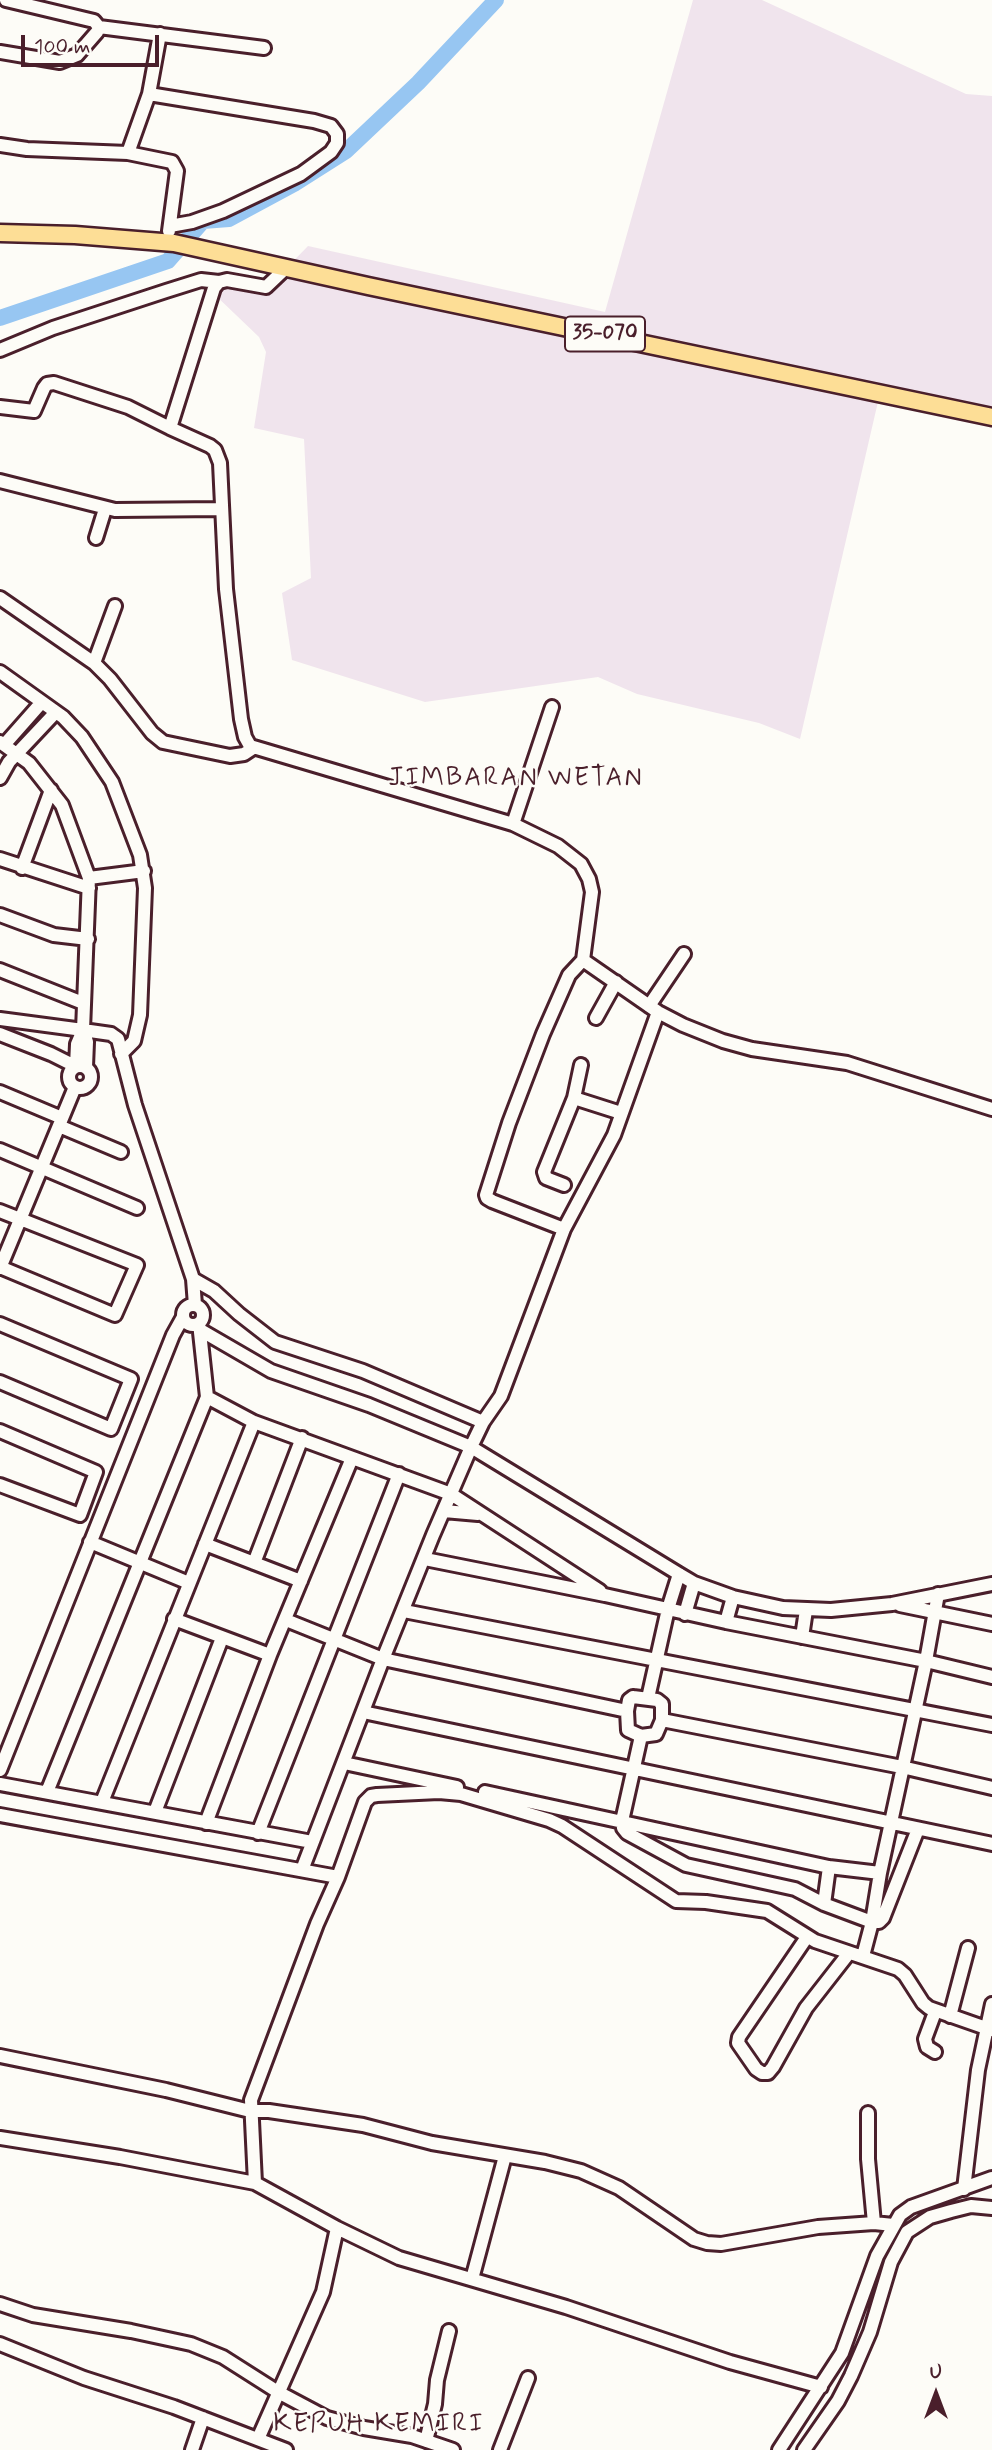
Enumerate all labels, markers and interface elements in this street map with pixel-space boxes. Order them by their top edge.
scale bar [24,21,163,65]
text: 100 m [34,33,90,61]
road number: 35-070 [565,316,645,352]
district label: JIMBARAN WETAN [388,764,644,796]
north arrow [901,2359,971,2429]
text: U [930,2360,942,2385]
district label: KEPUH KEMIRI [275,2410,483,2442]

